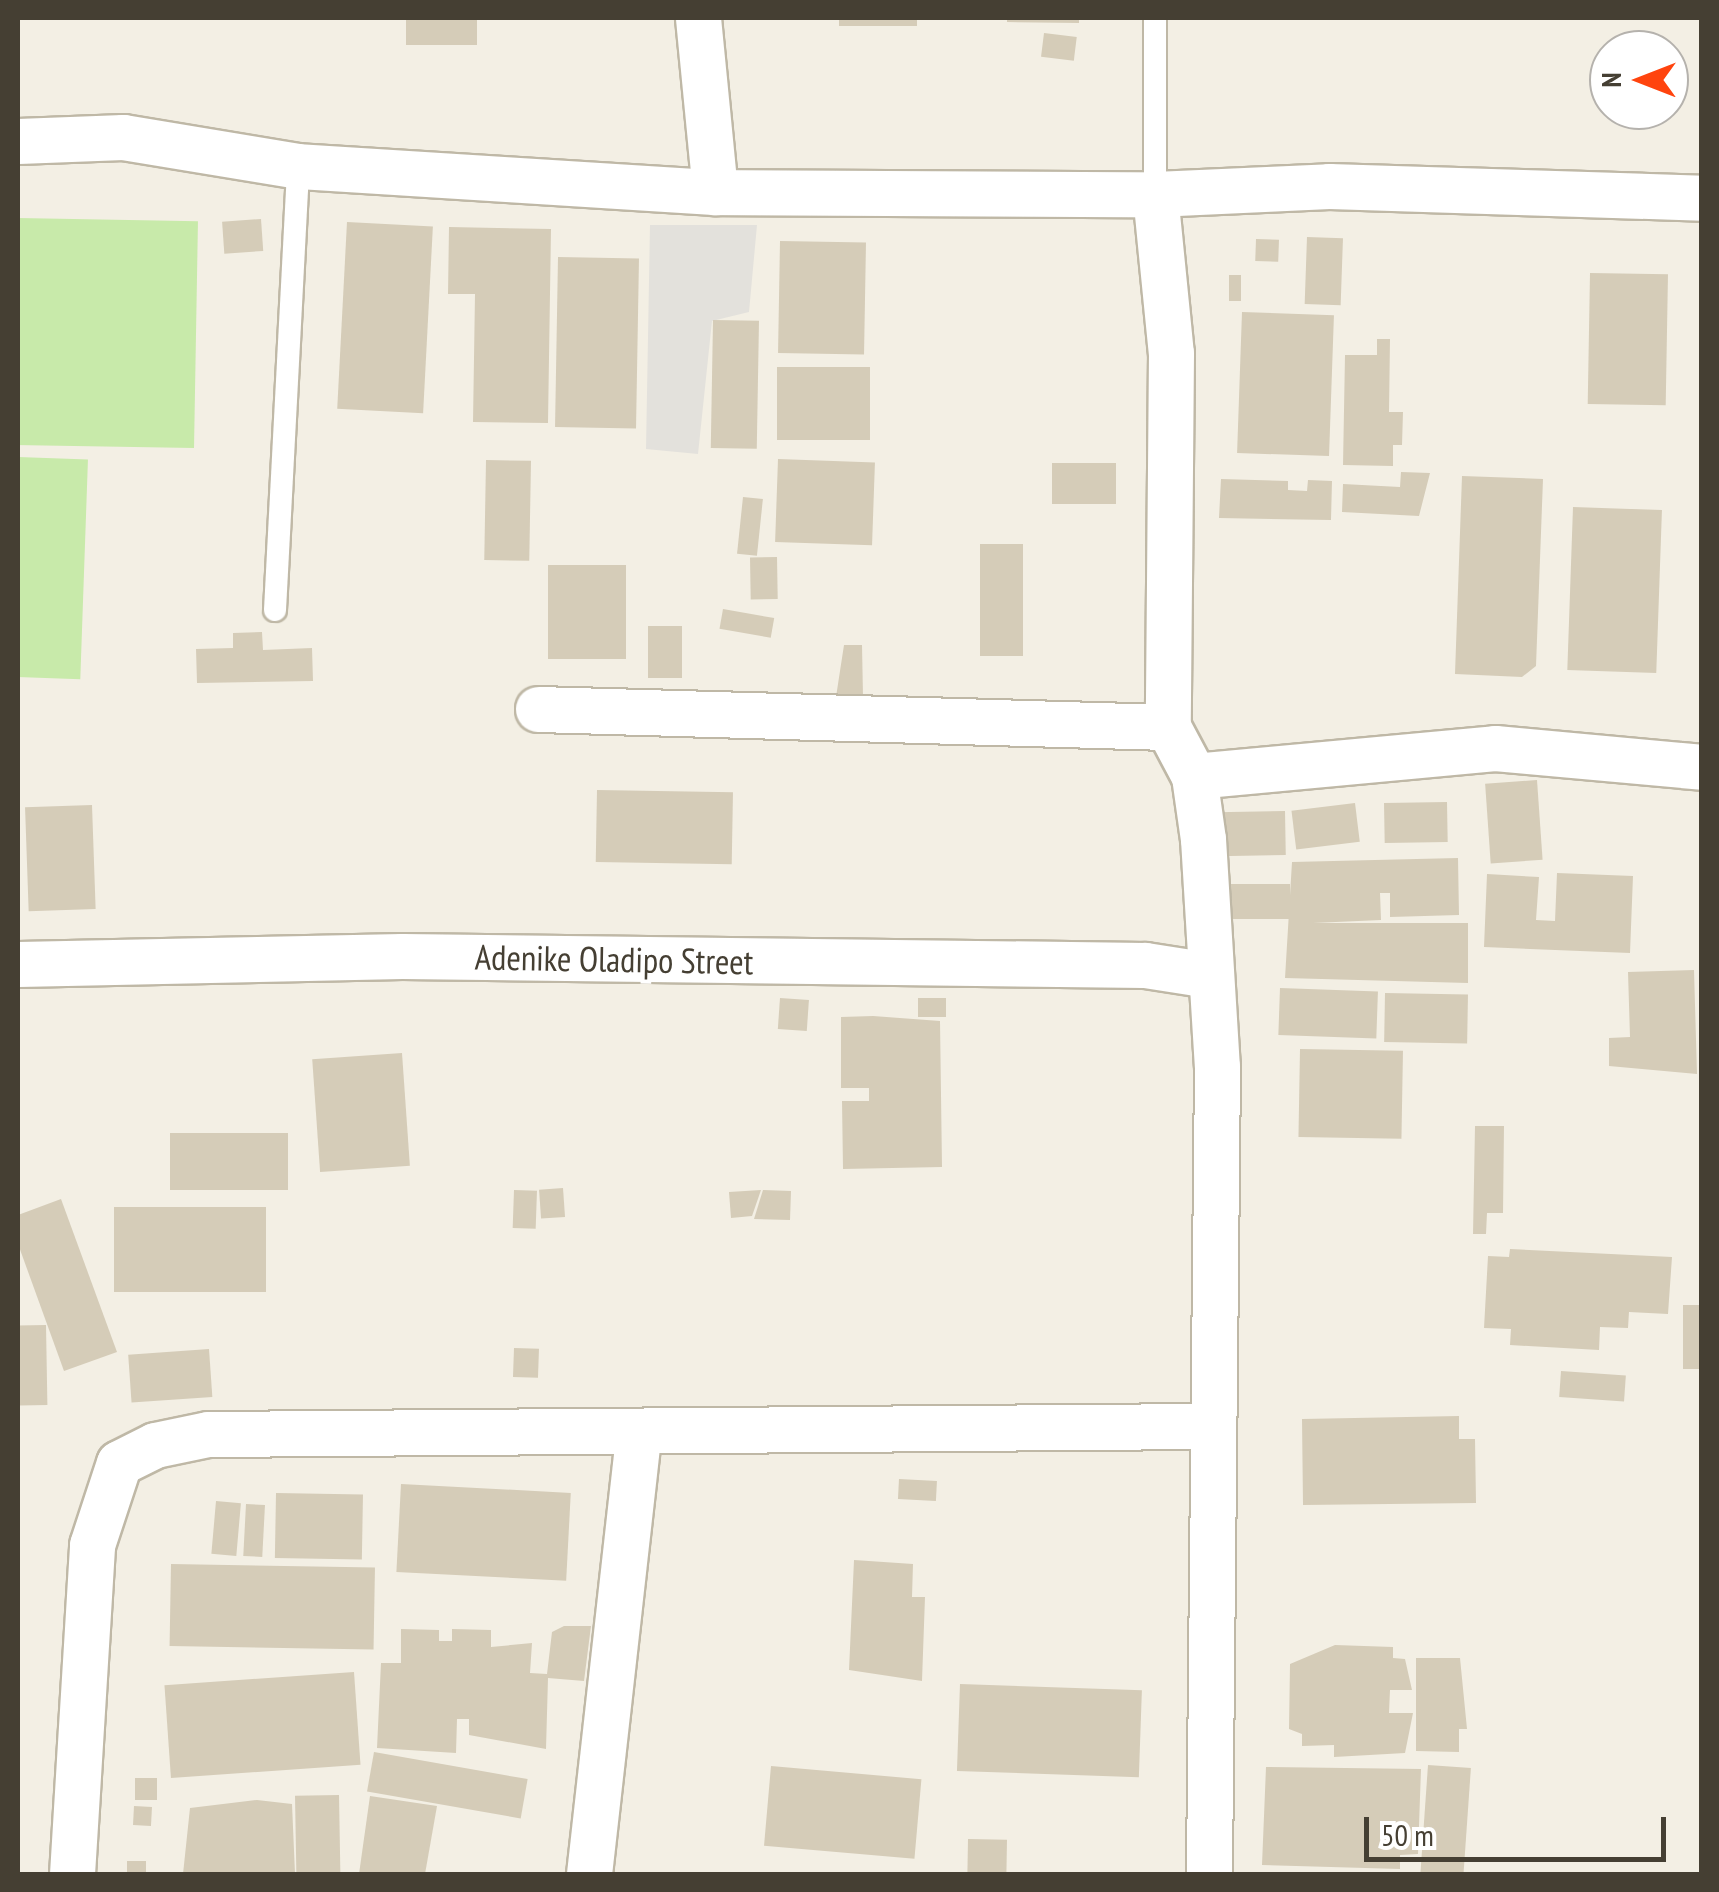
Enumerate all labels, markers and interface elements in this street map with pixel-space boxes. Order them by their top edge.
north arrow [1589,30,1689,130]
text: N [1592,72,1629,88]
street label: Adenike Oladipo Street [474,936,754,982]
scale bar [1369,1797,1672,1859]
text: 50 m [1381,1815,1434,1854]

